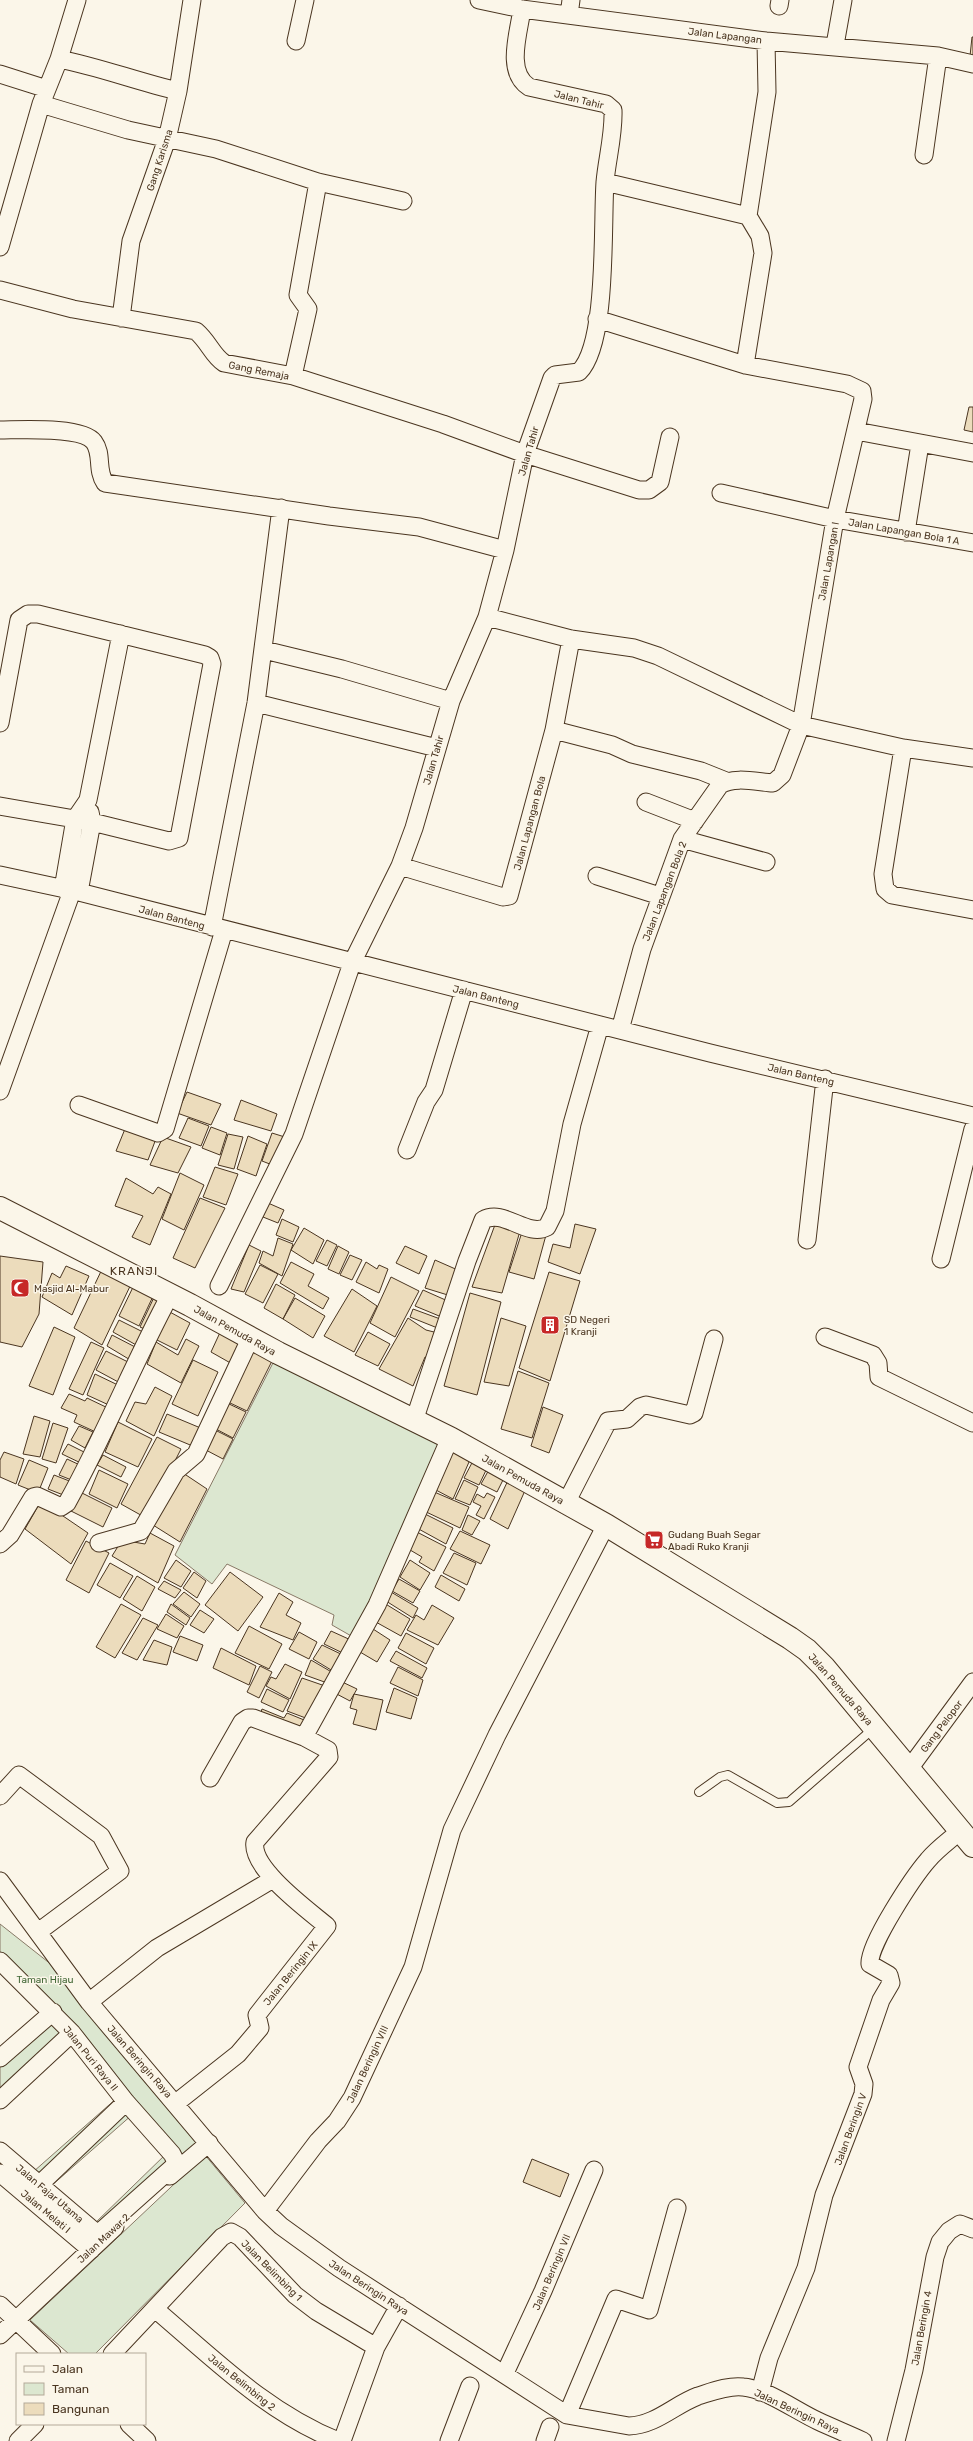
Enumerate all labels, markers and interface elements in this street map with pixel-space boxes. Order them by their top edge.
street label: Jalan Lapangan [687,25,763,46]
street label: Jalan Tahir [553,88,605,112]
street label: Gang Karisma [144,128,176,193]
street label: Gang Remaja [227,359,290,383]
street label: Jalan Tahir [516,425,542,477]
street label: Jalan Lapangan Bola 1 A [847,516,961,548]
street label: Jalan Lapangan I [816,521,842,601]
street label: Jalan Tahir [421,734,447,786]
street label: Jalan Lapangan Bola [512,775,548,872]
street label: Jalan Lapangan Bola 2 [640,840,690,943]
street label: Jalan Banteng [137,903,206,933]
street label: Jalan Banteng [451,983,520,1011]
street label: Jalan Banteng [766,1061,835,1088]
district label: KRANJI [110,1264,158,1278]
mosque icon: Masjid Al-Mabur [9,1277,31,1299]
place label: Masjid Al-Mabur [34,1283,109,1295]
street label: Jalan Pemuda Raya [191,1303,278,1358]
building icon: SD Negeri 1 Kranji [539,1314,561,1336]
place label: SD Negeri 1 Kranji [564,1314,610,1338]
street label: Jalan Pemuda Raya [479,1452,566,1507]
supermarket icon: Gudang Buah Segar Abadi Ruko Kranji [643,1529,665,1551]
place label: Gudang Buah Segar Abadi Ruko Kranji [668,1529,761,1553]
street label: Jalan Pemuda Raya [806,1651,875,1728]
street label: Gang Pelopor [918,1698,965,1755]
street label: Jalan Beringin IX [261,1939,321,2008]
park label: Taman Hijau [17,1974,73,1986]
street label: Jalan Beringin Raya [104,2023,174,2101]
street label: Jalan Puri Raya II [60,2024,120,2094]
street label: Jalan Beringin VIII [345,2024,391,2105]
street label: Jalan Beringin V [832,2091,870,2167]
street label: Jalan Fajar Utama [13,2162,86,2225]
street label: Jalan Melati I [18,2187,73,2236]
street label: Jalan Mawar 2 [75,2211,132,2266]
street label: Jalan Beringin VII [530,2233,573,2312]
street label: Jalan Belimbing 1 [238,2238,304,2304]
street label: Jalan Beringin Raya [326,2258,411,2318]
street label: Jalan Beringin 4 [909,2290,934,2367]
street label: Jalan Belimbing 2 [205,2352,278,2414]
legend [16,2353,146,2425]
text: Jalan [52,2362,83,2376]
text: Taman [52,2382,89,2396]
street label: Jalan Beringin Raya [752,2387,841,2437]
text: Bangunan [52,2402,109,2416]

